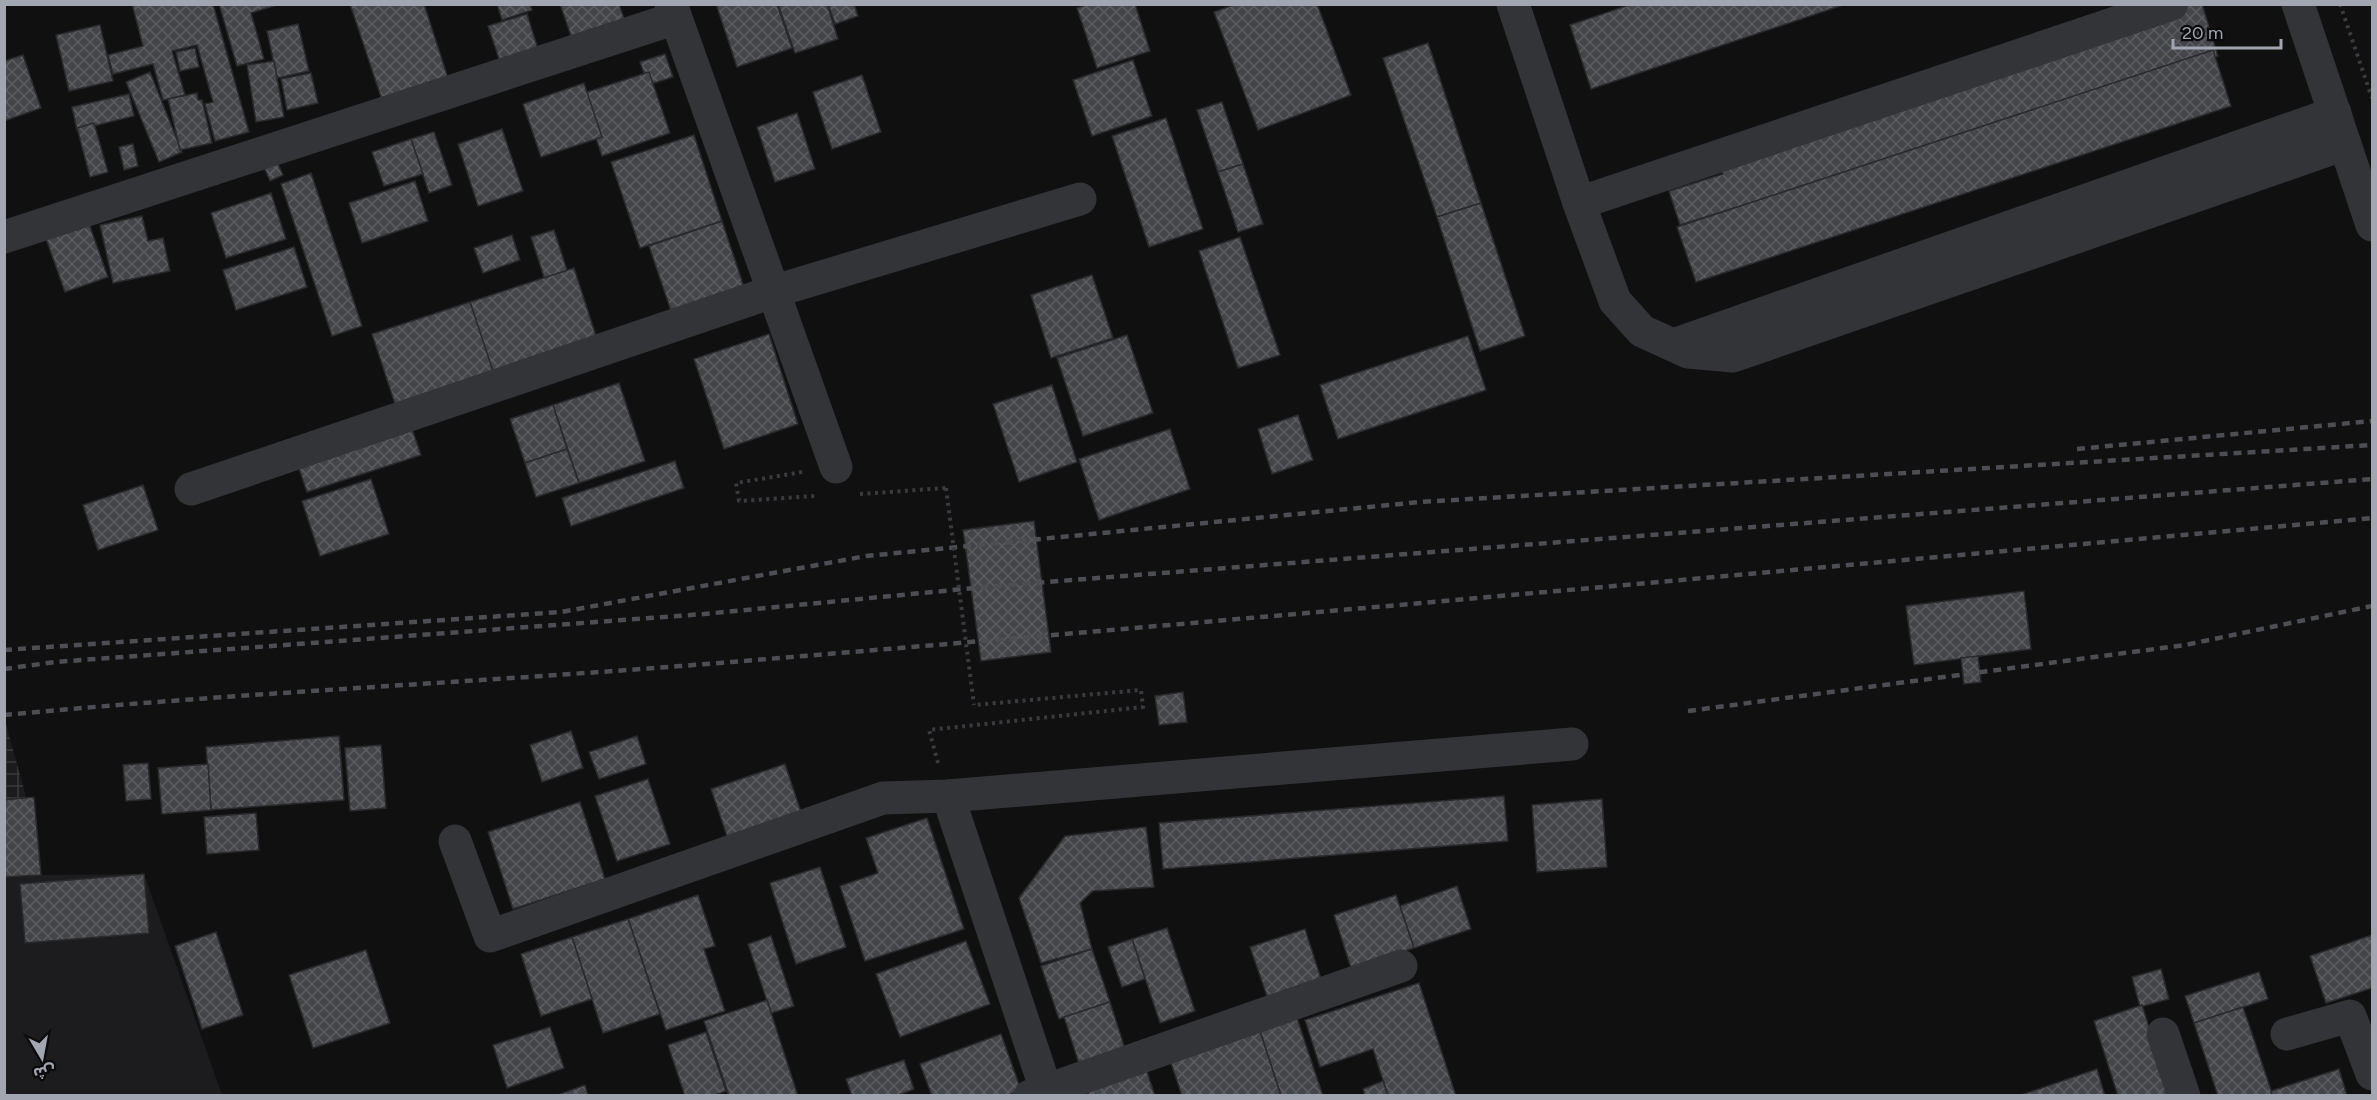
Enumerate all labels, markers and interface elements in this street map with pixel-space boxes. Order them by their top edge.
scale bar [2173,12,2281,50]
text: 20 m [2182,22,2223,44]
north arrow [12,1028,72,1088]
text: ش [32,1061,57,1084]

